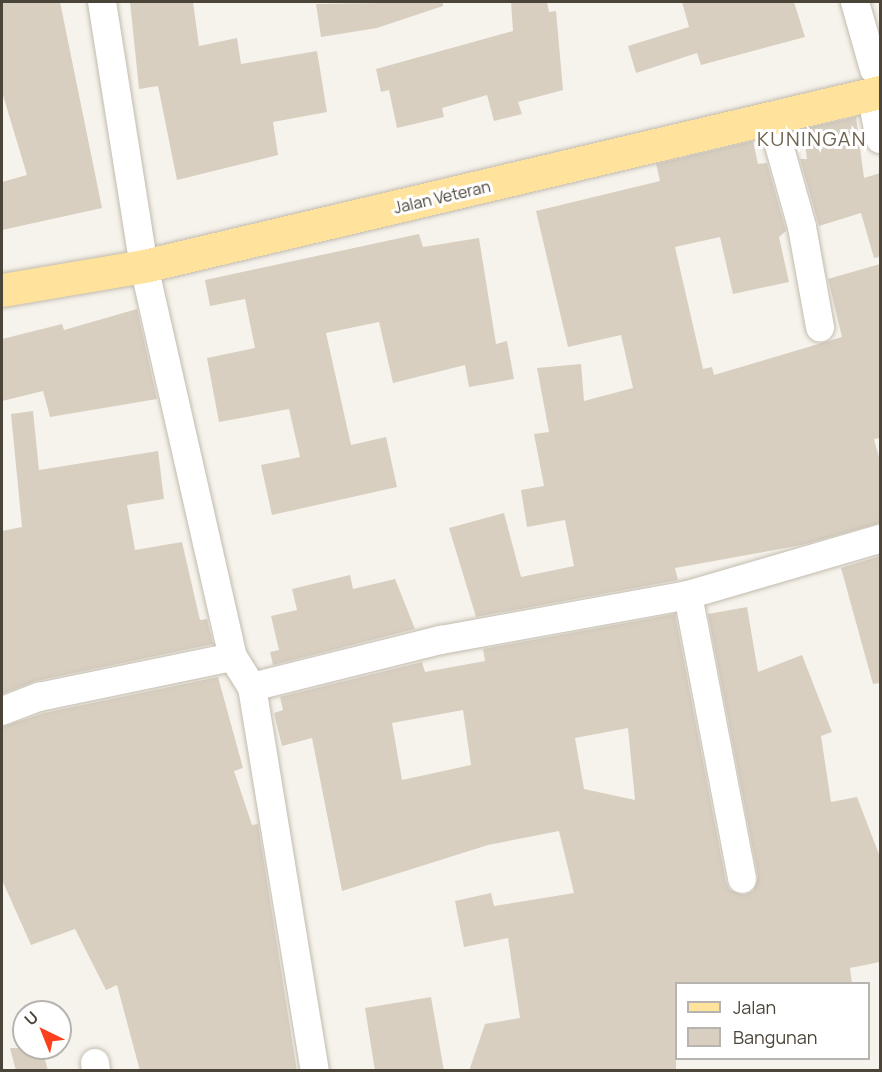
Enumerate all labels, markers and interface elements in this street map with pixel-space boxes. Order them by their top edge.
district label: KUNINGAN [757,126,867,150]
street label: Jalan Veteran [392,177,492,217]
legend [675,982,870,1060]
text: Jalan [733,995,776,1019]
north arrow [12,1000,72,1060]
text: U [19,1006,43,1030]
text: Bangunan [733,1025,817,1049]

